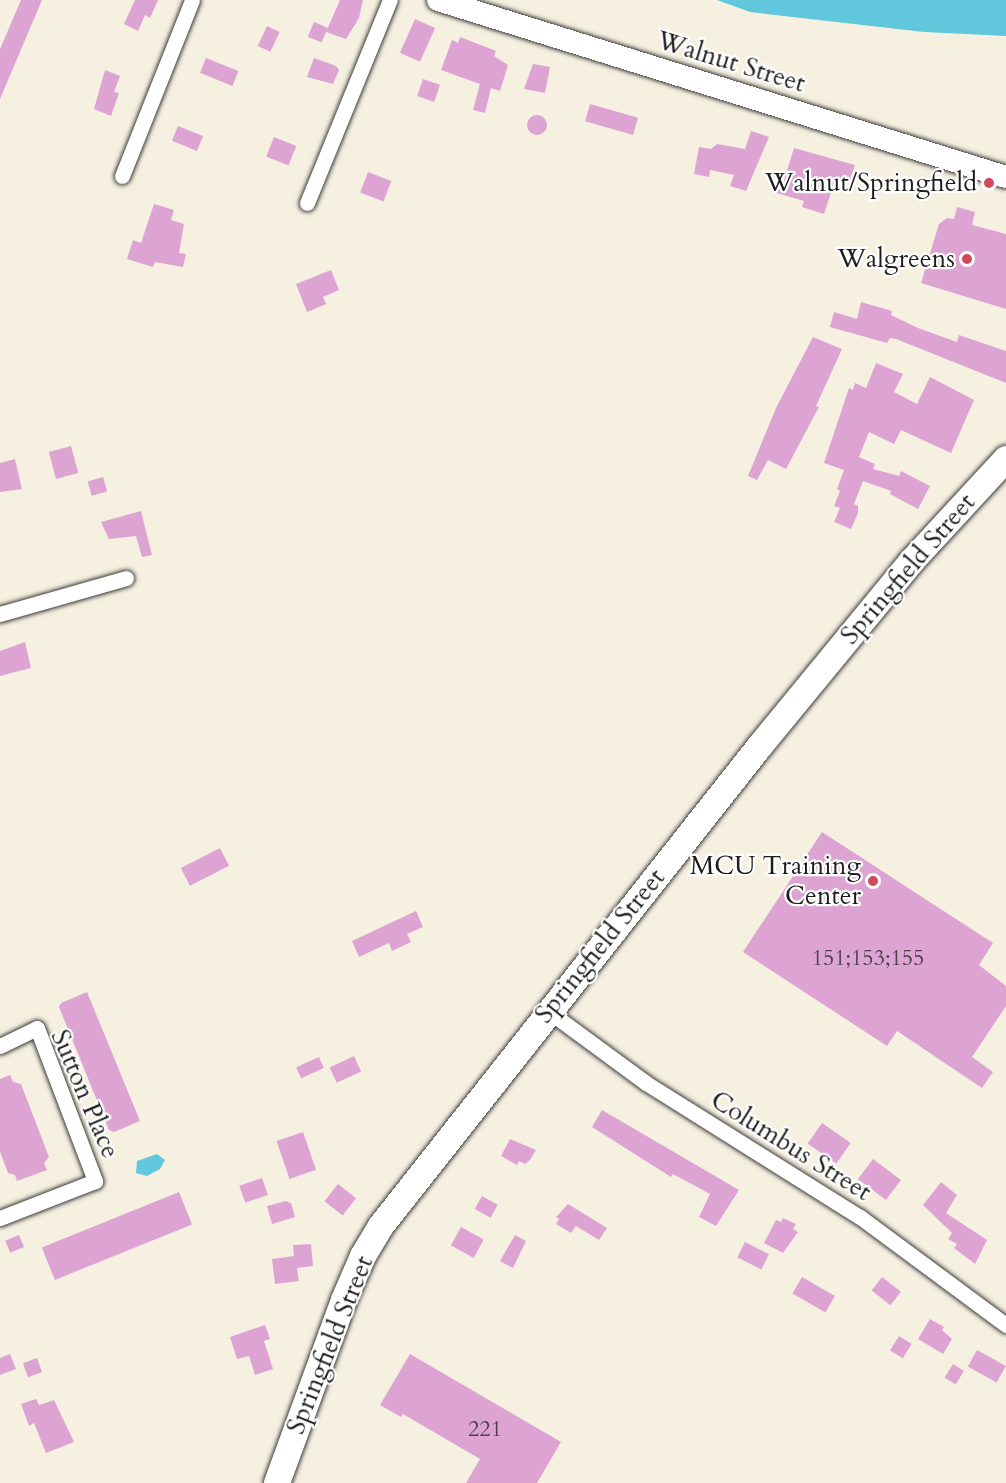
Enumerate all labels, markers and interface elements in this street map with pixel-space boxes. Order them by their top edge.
street label: Walnut Street [653,25,809,99]
place label: Walnut/Springfield [765,167,977,199]
marker: Walnut/Springfield [982,176,996,190]
place label: Walgreens [837,243,955,275]
marker: Walgreens [960,252,974,266]
street label: Springfield Street [834,487,982,651]
place label: MCU Training Center [690,850,861,912]
street label: Springfield Street [528,863,672,1029]
marker: MCU Training Center [866,874,880,888]
house number: 151;153;155 [812,946,924,972]
street label: Sutton Place [44,1025,126,1163]
street label: Columbus Street [705,1084,877,1208]
street label: Springfield Street [280,1251,380,1439]
house number: 221 [468,1417,502,1443]

